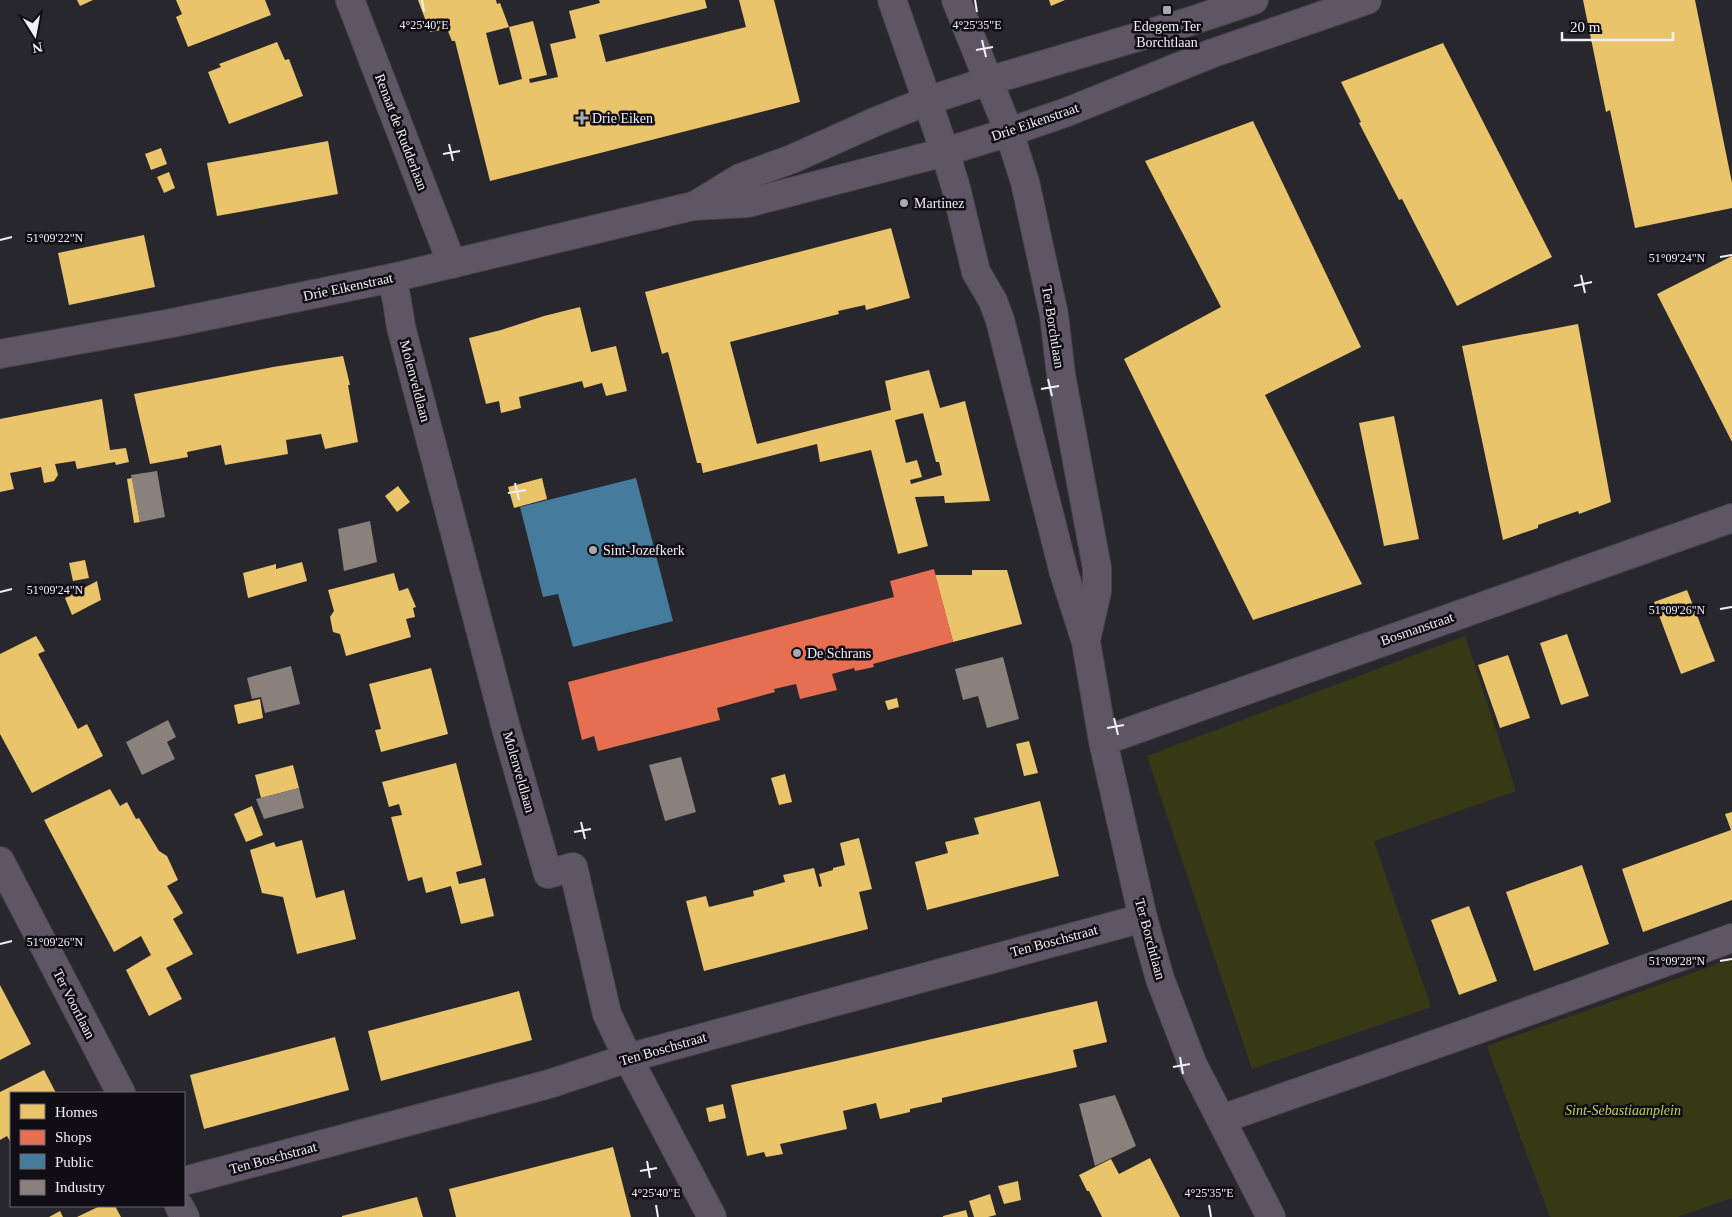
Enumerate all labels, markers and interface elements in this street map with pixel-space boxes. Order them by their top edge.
marker: Edegem Ter Borchtlaan [1161,4,1173,16]
north arrow [10,10,60,60]
scale bar [1562,10,1673,42]
text: 4°25'40"E [399,18,449,32]
text: 4°25'35"E [952,18,1002,32]
place label: Edegem Ter Borchtlaan [1133,19,1201,50]
text: 20 m [1570,19,1601,35]
text: N [31,39,44,56]
street label: Renaat de Rudderlaan [372,72,430,192]
street label: Drie Eikenstraat [989,100,1081,144]
place label: Drie Eiken [592,111,653,126]
marker: Drie Eiken [576,112,588,124]
place label: Martinez [914,196,965,211]
marker: Martinez [898,197,910,209]
text: 51°09'22"N [27,231,84,245]
text: 51°09'24"N [1649,251,1706,265]
street label: Drie Eikenstraat [302,270,394,304]
street label: Ter Borchtlaan [1039,285,1067,369]
street label: Molenveldlaan [397,338,433,424]
place label: Sint-Jozefkerk [603,543,685,558]
marker: Sint-Jozefkerk [587,544,599,556]
text: 51°09'24"N [27,583,84,597]
text: 51°09'26"N [1649,603,1706,617]
street label: Bosmanstraat [1379,609,1456,648]
place label: De Schrans [807,646,871,661]
marker: De Schrans [791,647,803,659]
street label: Molenveldlaan [500,730,538,814]
street label: Ter Borchtlaan [1132,897,1168,981]
street label: Ten Boschstraat [1009,922,1099,960]
text: 51°09'26"N [27,935,84,949]
text: 51°09'28"N [1649,954,1706,968]
street label: Ter Voortlaan [50,967,98,1041]
street label: Ten Boschstraat [618,1029,708,1069]
legend [10,1092,185,1207]
park label: Sint-Sebastiaanplein [1565,1103,1681,1118]
text: Homes [55,1104,98,1120]
text: Shops [55,1129,92,1145]
street label: Ten Boschstraat [228,1139,318,1177]
text: Public [55,1154,94,1170]
text: Industry [55,1179,105,1195]
text: 4°25'40"E [631,1186,681,1200]
text: 4°25'35"E [1184,1186,1234,1200]

